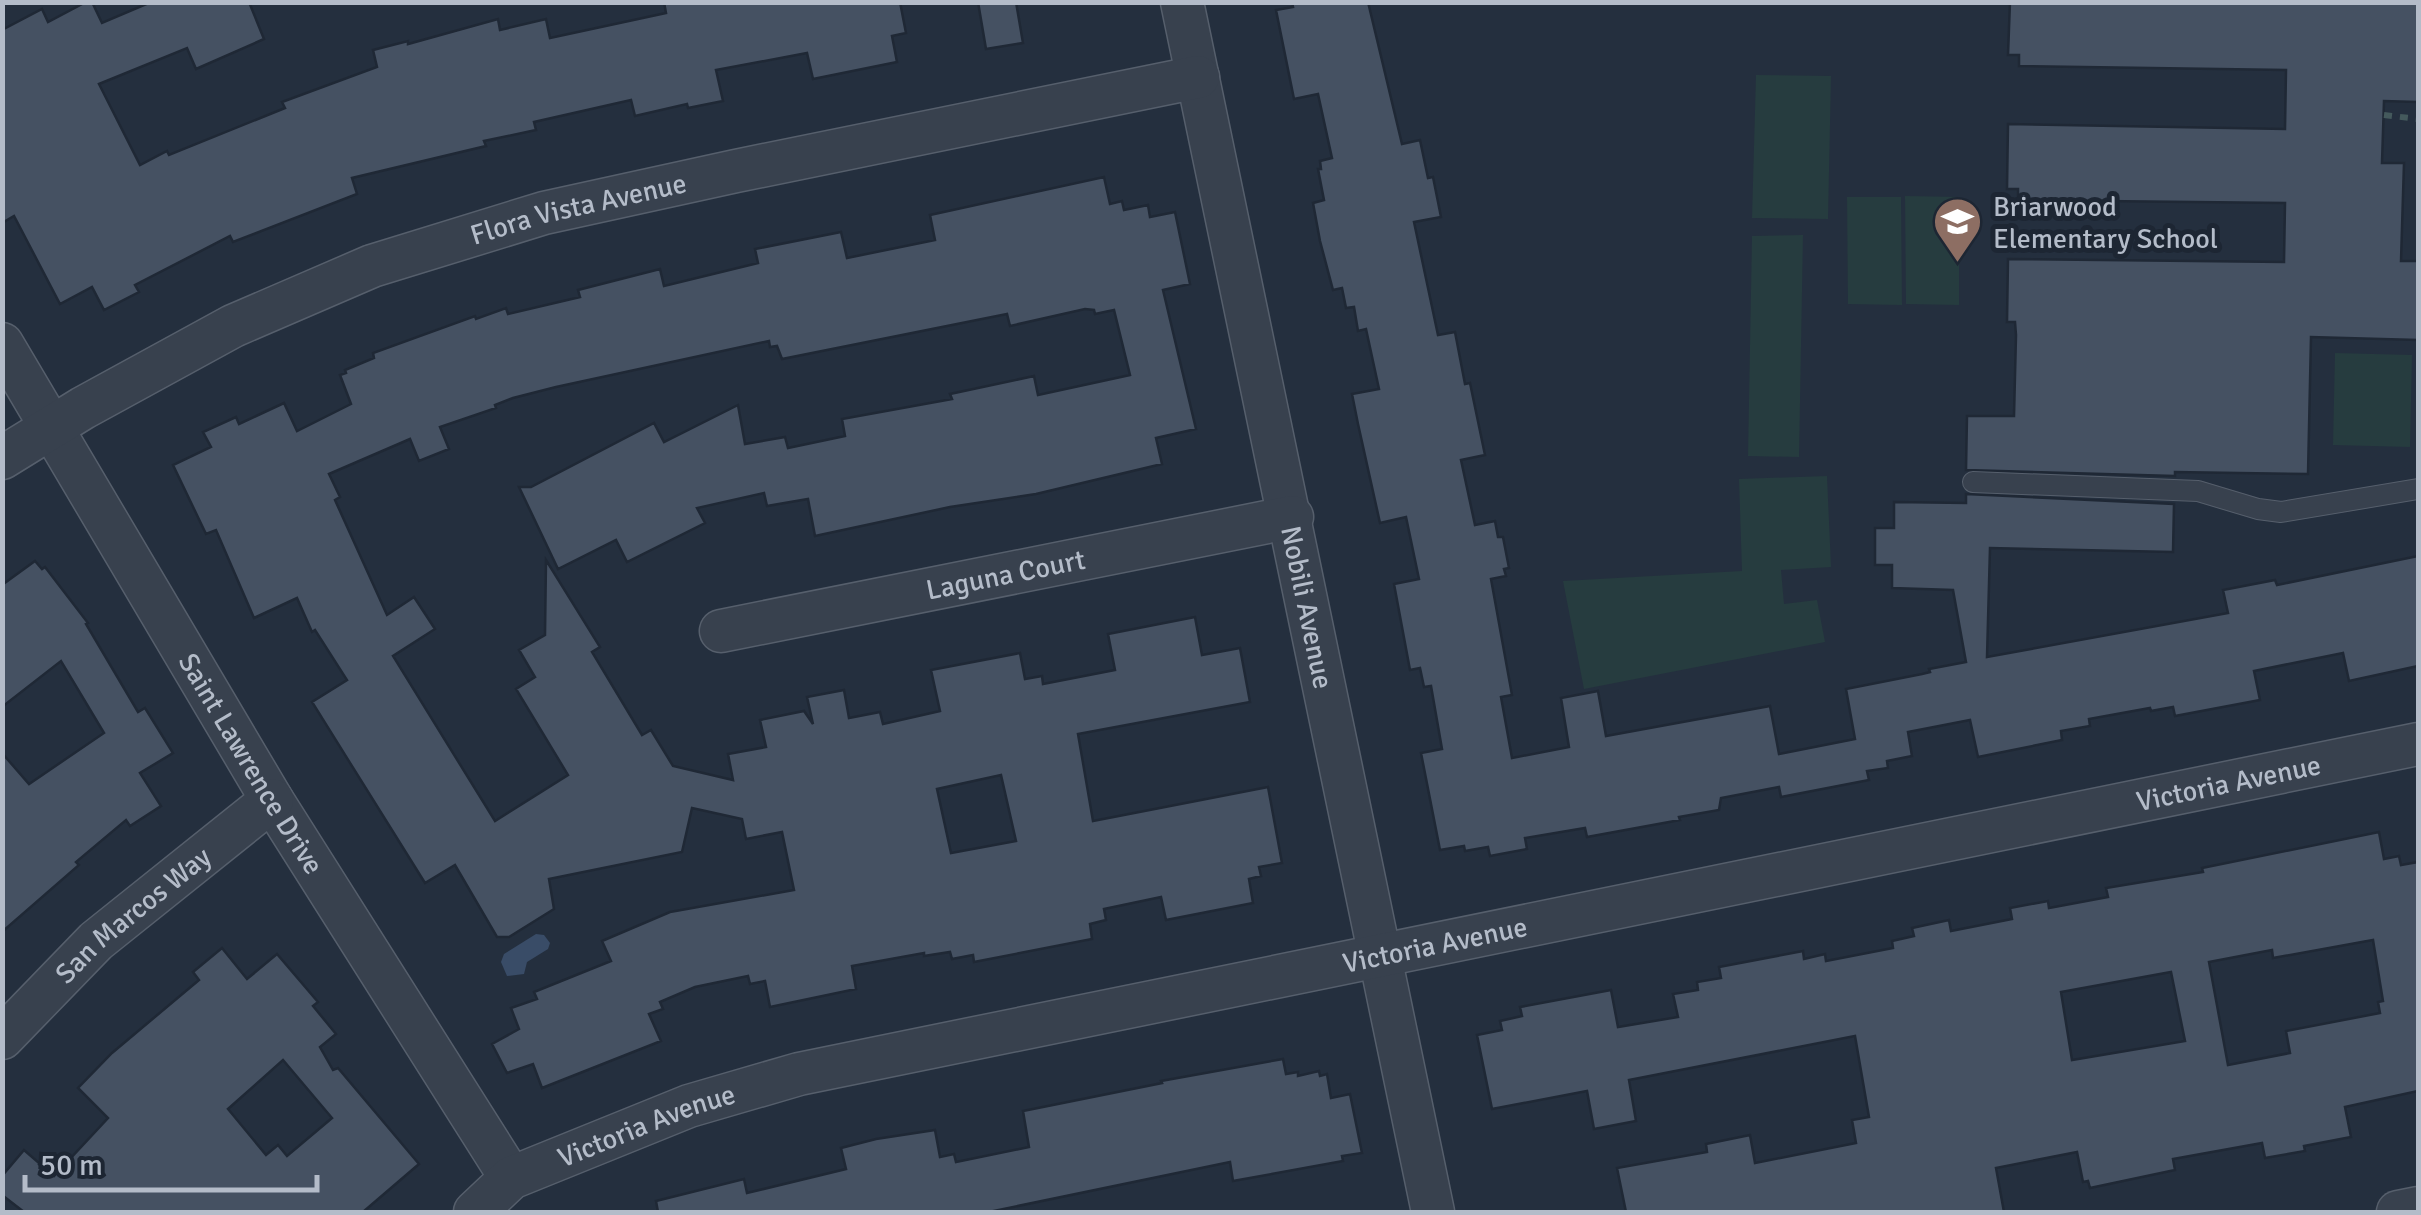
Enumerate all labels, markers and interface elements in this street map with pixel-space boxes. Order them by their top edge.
street label: Flora Vista Avenue [466,166,690,253]
place label: Briarwood Elementary School [1993,190,2218,256]
school or university icon: Briarwood Elementary School [1932,196,1984,264]
street label: Nobili Avenue [1273,523,1340,692]
street label: Laguna Court [923,543,1088,608]
street label: Saint Lawrence Drive [171,647,330,881]
street label: Victoria Avenue [2134,748,2324,819]
street label: San Marcos Way [48,840,218,991]
street label: Victoria Avenue [1340,910,1530,981]
street label: Victoria Avenue [553,1077,739,1175]
scale bar [25,1130,318,1192]
text: 50 m [40,1147,103,1184]

